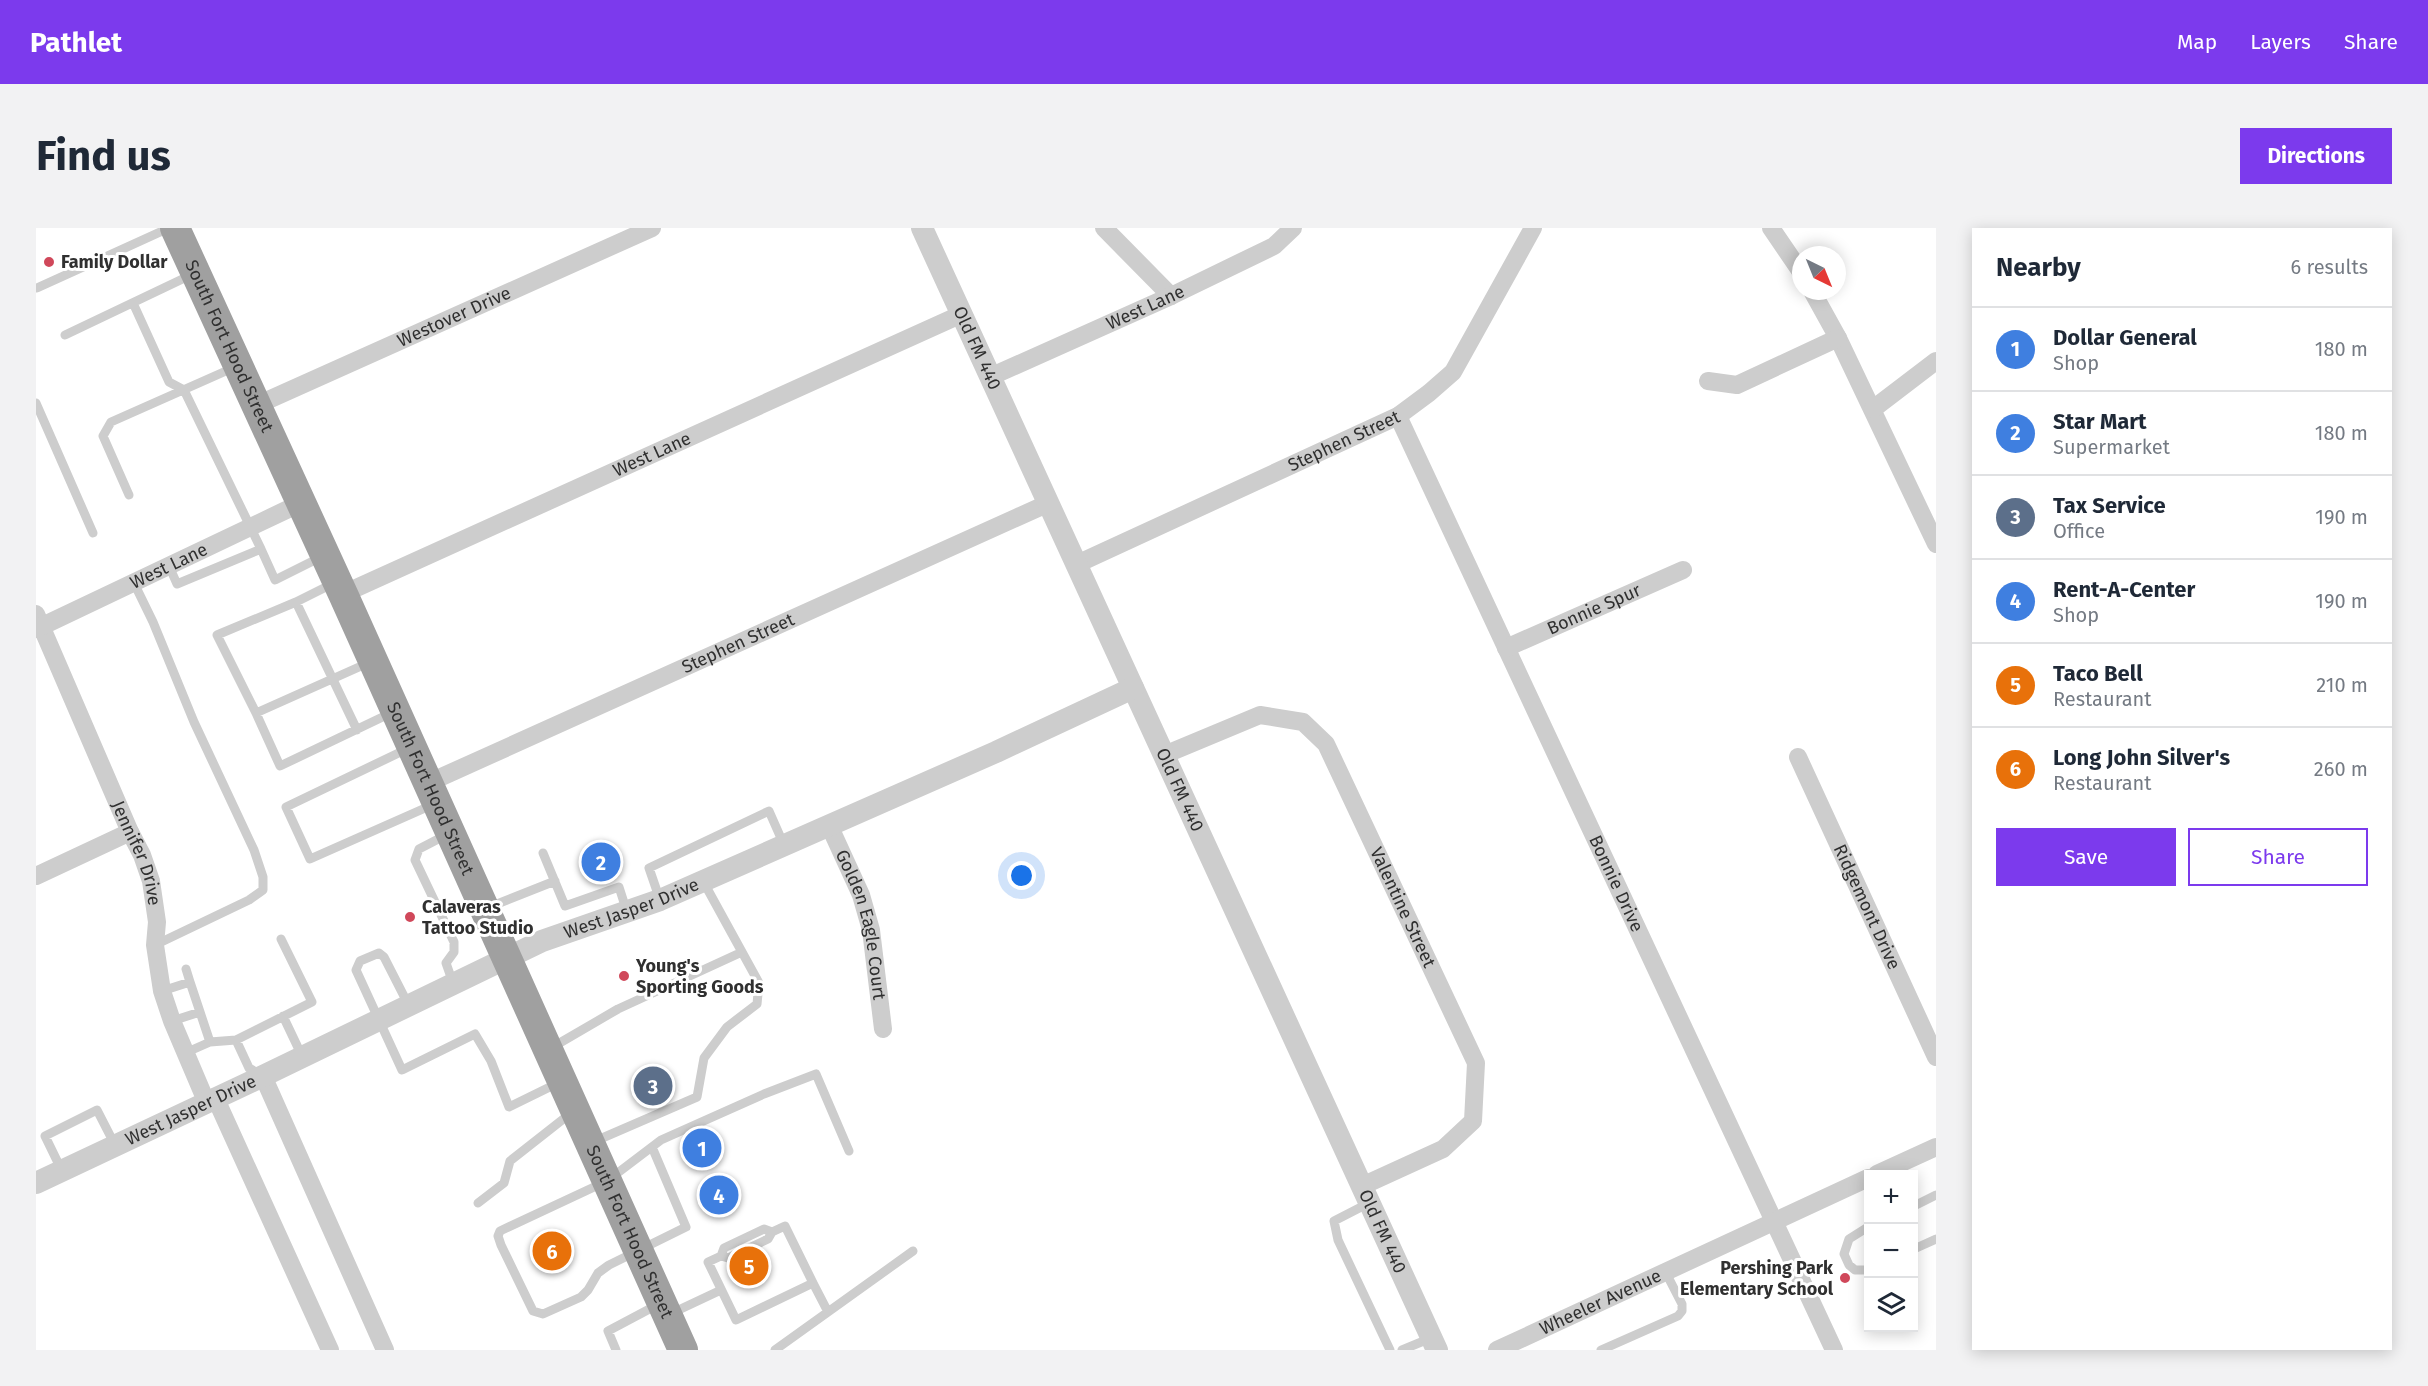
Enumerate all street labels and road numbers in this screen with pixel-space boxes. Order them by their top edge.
street label: South Fort Hood Street [180,256,279,436]
street label: West Lane [1103,280,1188,334]
street label: Westover Drive [394,282,514,352]
street label: Old FM 440 [948,303,1006,393]
street label: Stephen Street [1284,405,1404,476]
street label: West Lane [609,427,694,481]
street label: West Lane [126,538,211,594]
street label: Bonnie Spur [1544,579,1644,640]
street label: Stephen Street [678,608,798,678]
street label: South Fort Hood Street [382,699,479,879]
street label: Old FM 440 [1151,744,1209,835]
street label: Jennifer Drive [107,797,165,907]
street label: Bonnie Drive [1584,832,1648,936]
street label: Ridgemont Drive [1829,841,1905,973]
street label: Valentine Street [1365,844,1441,971]
street label: Golden Eagle Court [831,846,890,1002]
street label: West Jasper Drive [561,873,702,944]
street label: West Jasper Drive [122,1070,260,1150]
street label: South Fort Hood Street [581,1142,678,1322]
street label: Old FM 440 [1354,1186,1411,1277]
street label: Wheeler Avenue [1536,1264,1665,1340]

